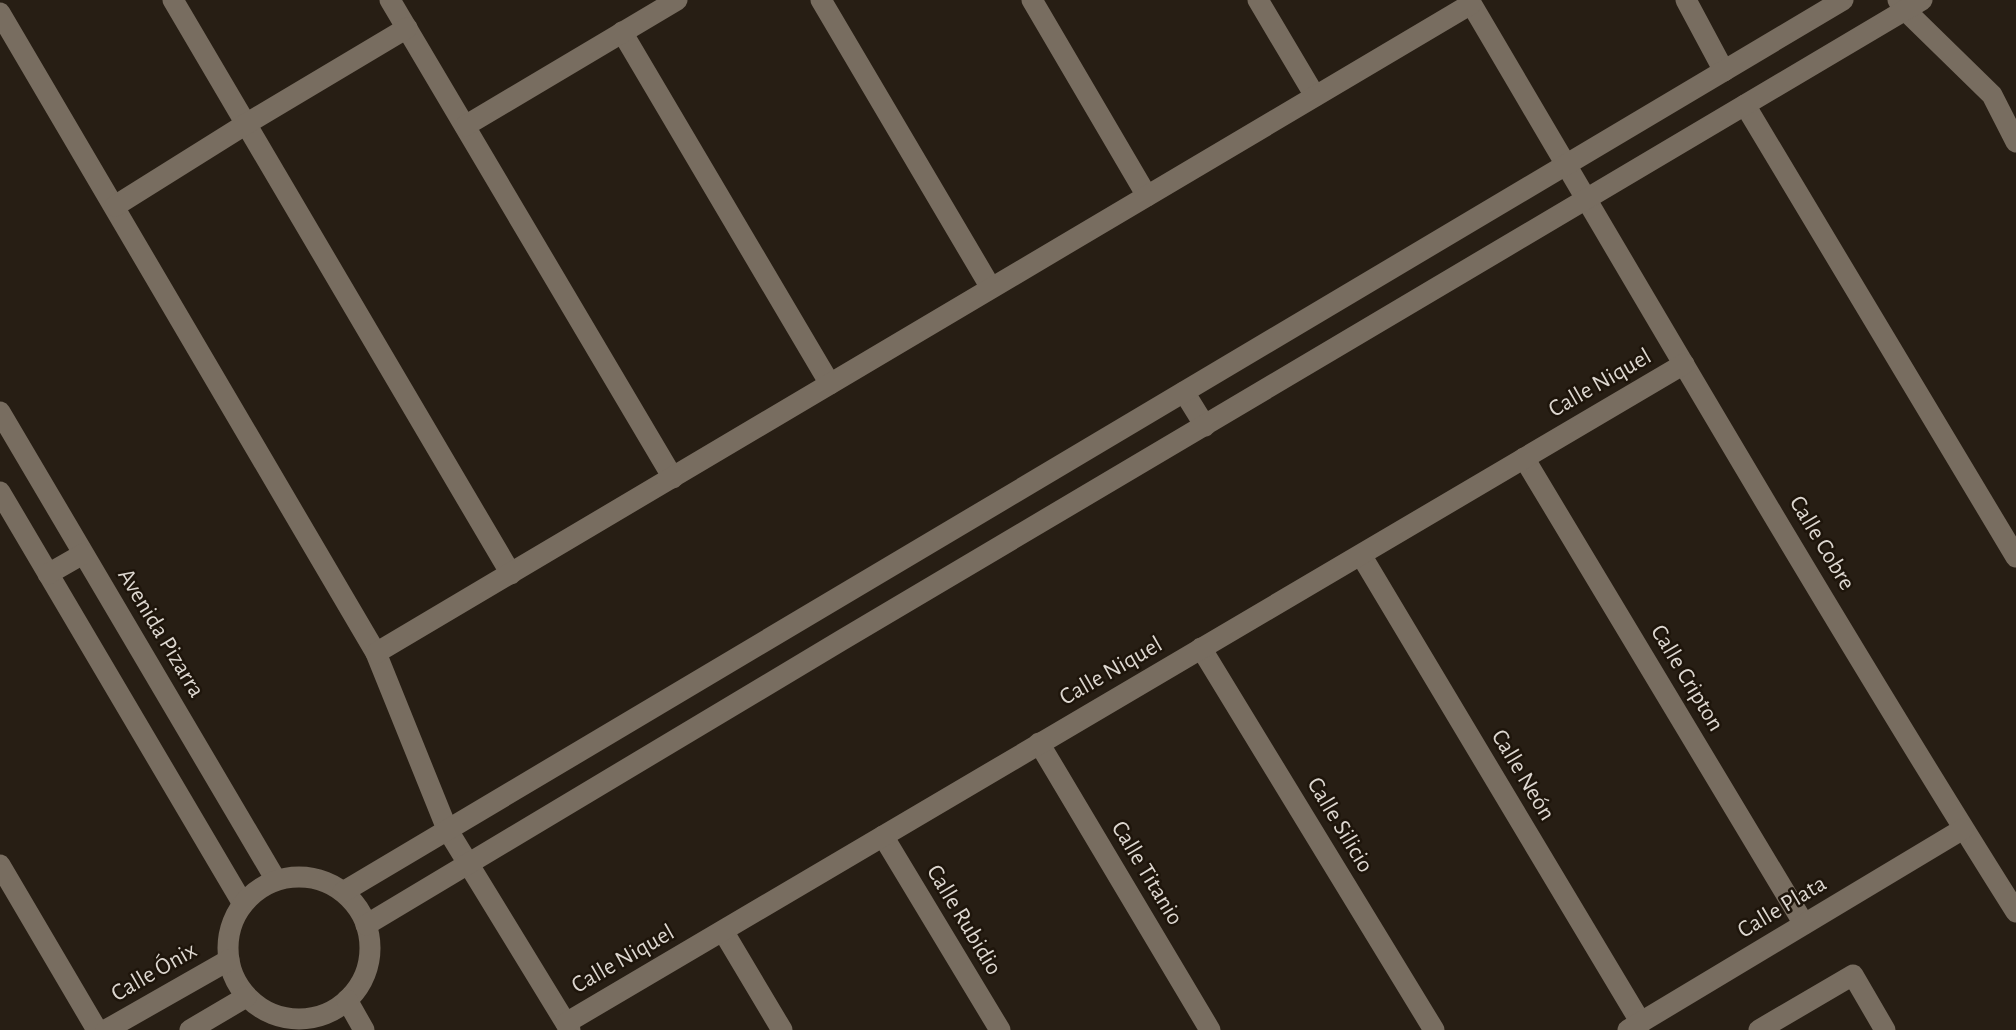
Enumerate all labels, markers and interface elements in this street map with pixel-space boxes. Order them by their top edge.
street label: Calle Niquel [1545,344,1655,422]
street label: Calle Cobre [1785,492,1859,594]
street label: Avenida Pizarra [113,565,209,701]
street label: Calle Cripton [1646,621,1728,735]
street label: Calle Niquel [1056,632,1166,710]
street label: Calle Neón [1487,725,1559,825]
street label: Calle Silicio [1302,773,1378,877]
street label: Calle Titanio [1107,817,1187,929]
street label: Calle Rubidio [922,861,1006,979]
street label: Calle Plata [1734,871,1830,943]
street label: Calle Niquel [568,920,678,998]
street label: Calle Ónix [106,936,201,1006]

